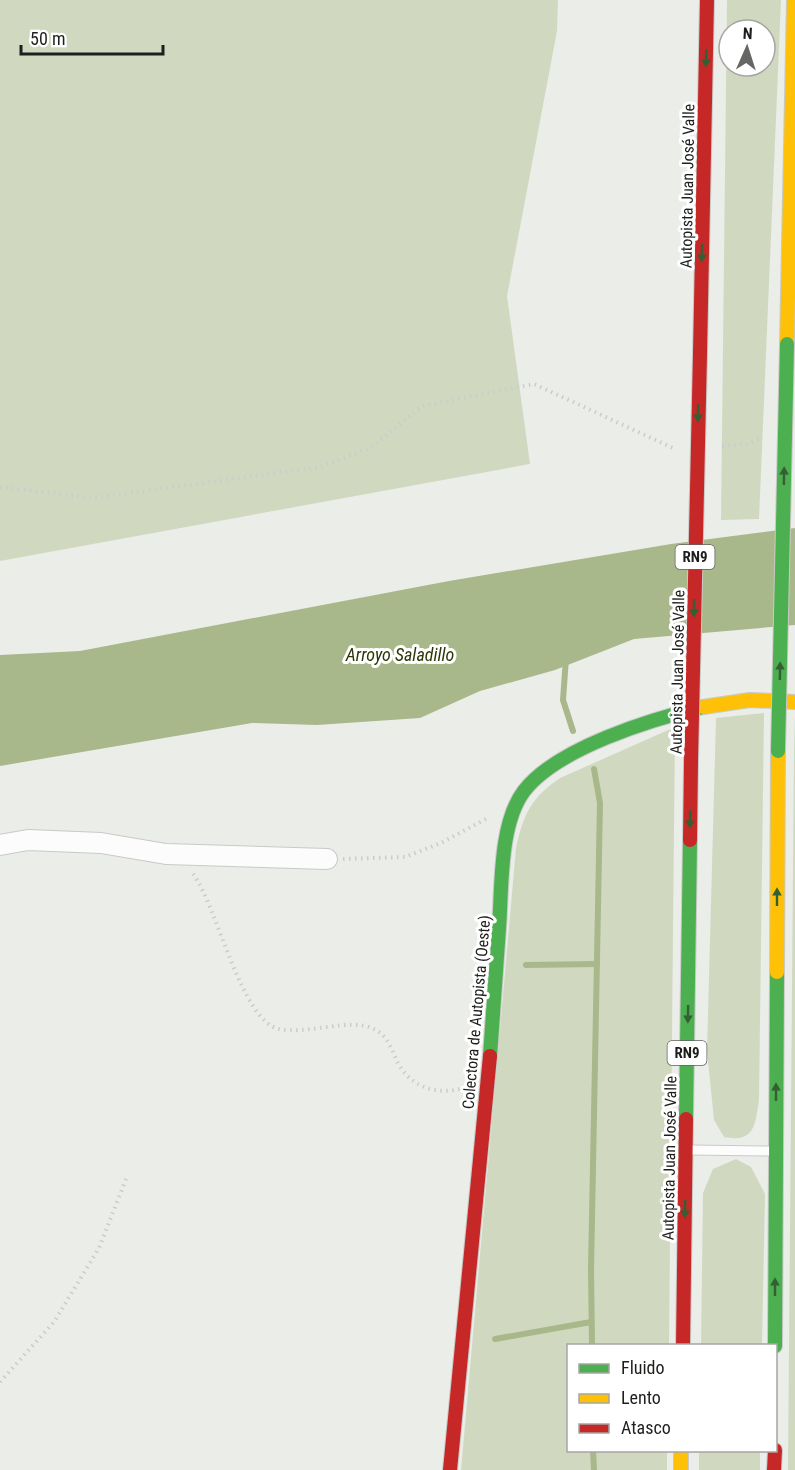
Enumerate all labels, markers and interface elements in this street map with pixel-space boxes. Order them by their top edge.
scale bar [21,18,164,56]
north arrow [717,18,777,78]
text: N [742,24,753,43]
text: 50 m [30,28,65,49]
one-way arrow [701,49,710,68]
street label: Autopista Juan José Valle [677,104,698,268]
one-way arrow [697,244,707,263]
one-way arrow [694,403,703,422]
one-way arrow [779,467,789,486]
road number: RN9 [676,545,714,569]
street label: Autopista Juan José Valle [667,590,688,754]
one-way arrow [690,598,699,617]
water label: Arroyo Saladillo [345,644,454,665]
one-way arrow [775,662,784,681]
one-way arrow [685,810,695,829]
one-way arrow [772,888,782,907]
street label: Colectora de Autopista (Oeste) [459,914,494,1110]
one-way arrow [683,1005,692,1024]
road number: RN9 [668,1041,706,1065]
street label: Autopista Juan José Valle [659,1076,680,1240]
one-way arrow [771,1083,781,1102]
one-way arrow [680,1200,690,1219]
one-way arrow [770,1278,780,1297]
legend [567,1344,777,1452]
text: Fluido [621,1357,665,1378]
text: Lento [621,1387,661,1408]
text: Atasco [621,1417,671,1438]

